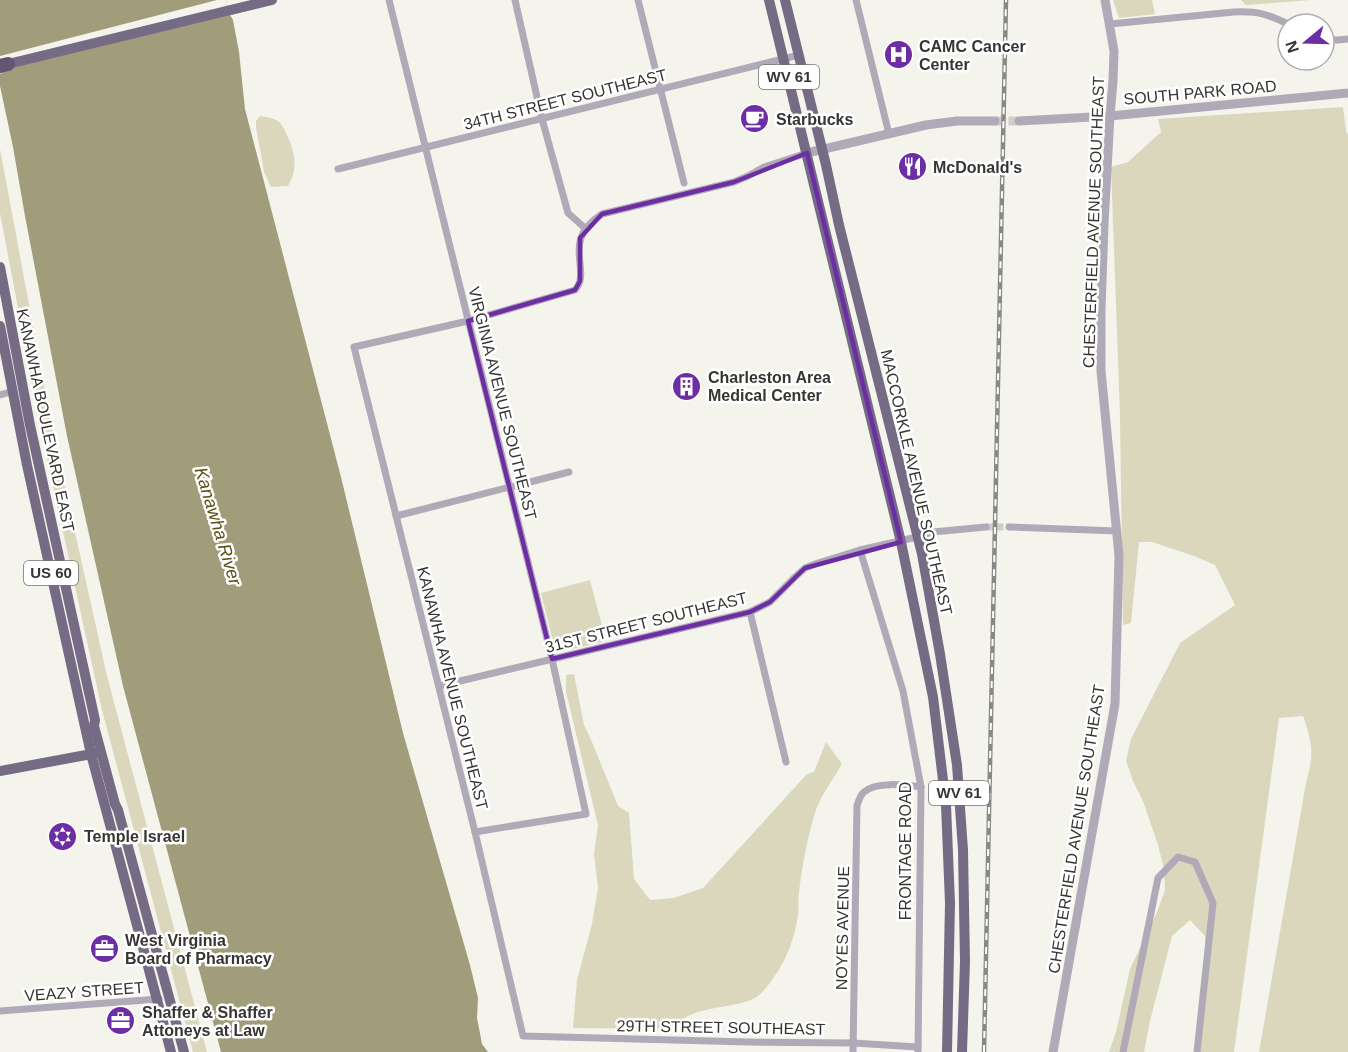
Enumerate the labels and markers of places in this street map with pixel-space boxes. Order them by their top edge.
place label: CAMC Cancer Center [919,38,1026,73]
hospital icon: CAMC Cancer Center [882,39,914,71]
cafe icon: Starbucks [739,103,771,135]
place label: Starbucks [776,111,853,128]
restaurant icon: McDonald's [896,151,928,183]
place label: McDonald's [933,159,1022,176]
place label: Charleston Area Medical Center [708,369,831,404]
building icon: Charleston Area Medical Center [671,370,703,402]
synagogue icon: Temple Israel [47,820,79,852]
place label: Temple Israel [84,828,185,845]
place label: West Virginia Board of Pharmacy [125,932,272,967]
office icon: West Virginia Board of Pharmacy [88,933,120,965]
place label: Shaffer & Shaffer Attoneys at Law [142,1004,273,1039]
office icon: Shaffer & Shaffer Attoneys at Law [105,1005,137,1037]

